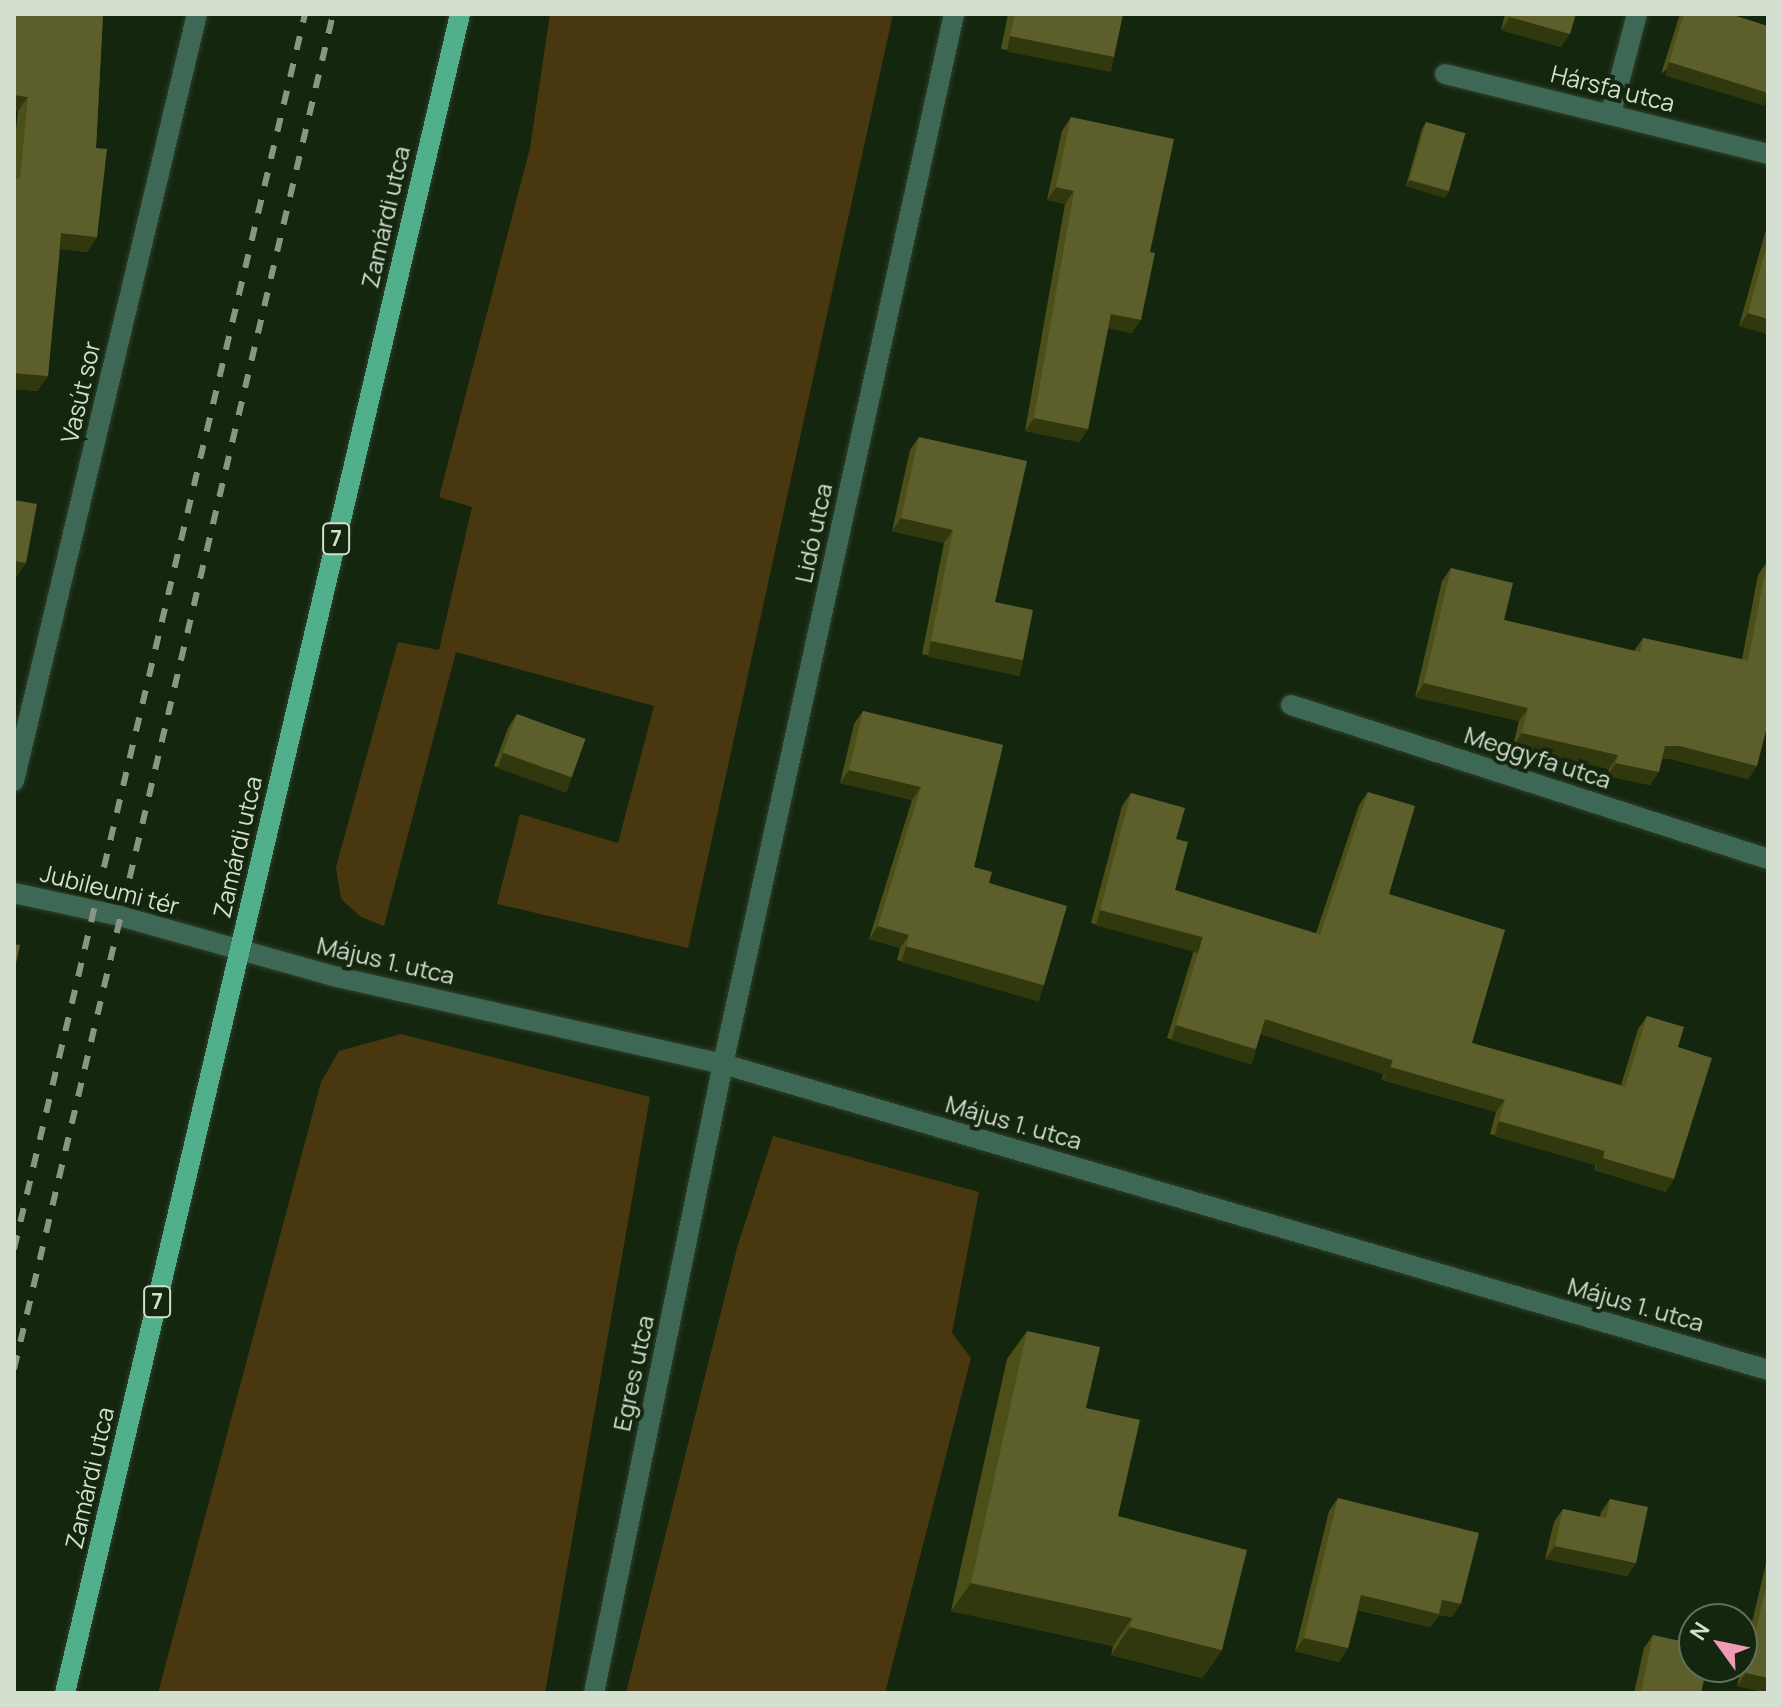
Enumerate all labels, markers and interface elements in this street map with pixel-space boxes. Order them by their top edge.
street label: Hársfa utca [1548,59,1678,117]
street label: Zamárdi utca [355,143,415,291]
street label: Vasút sor [54,338,106,446]
street label: Lidó utca [788,481,838,585]
road number: 7 [322,521,350,557]
street label: Meggyfa utca [1461,720,1615,794]
street label: Zamárdi utca [207,773,267,921]
street label: Jubileumi tér [38,858,182,920]
street label: Május 1. utca [314,930,458,990]
street label: Május 1. utca [943,1089,1085,1155]
street label: Május 1. utca [1565,1271,1707,1337]
road number: 7 [143,1284,171,1320]
street label: Egres utca [607,1312,659,1434]
street label: Zamárdi utca [59,1404,119,1552]
north arrow [1678,1603,1758,1683]
text: N [1683,1616,1716,1646]

